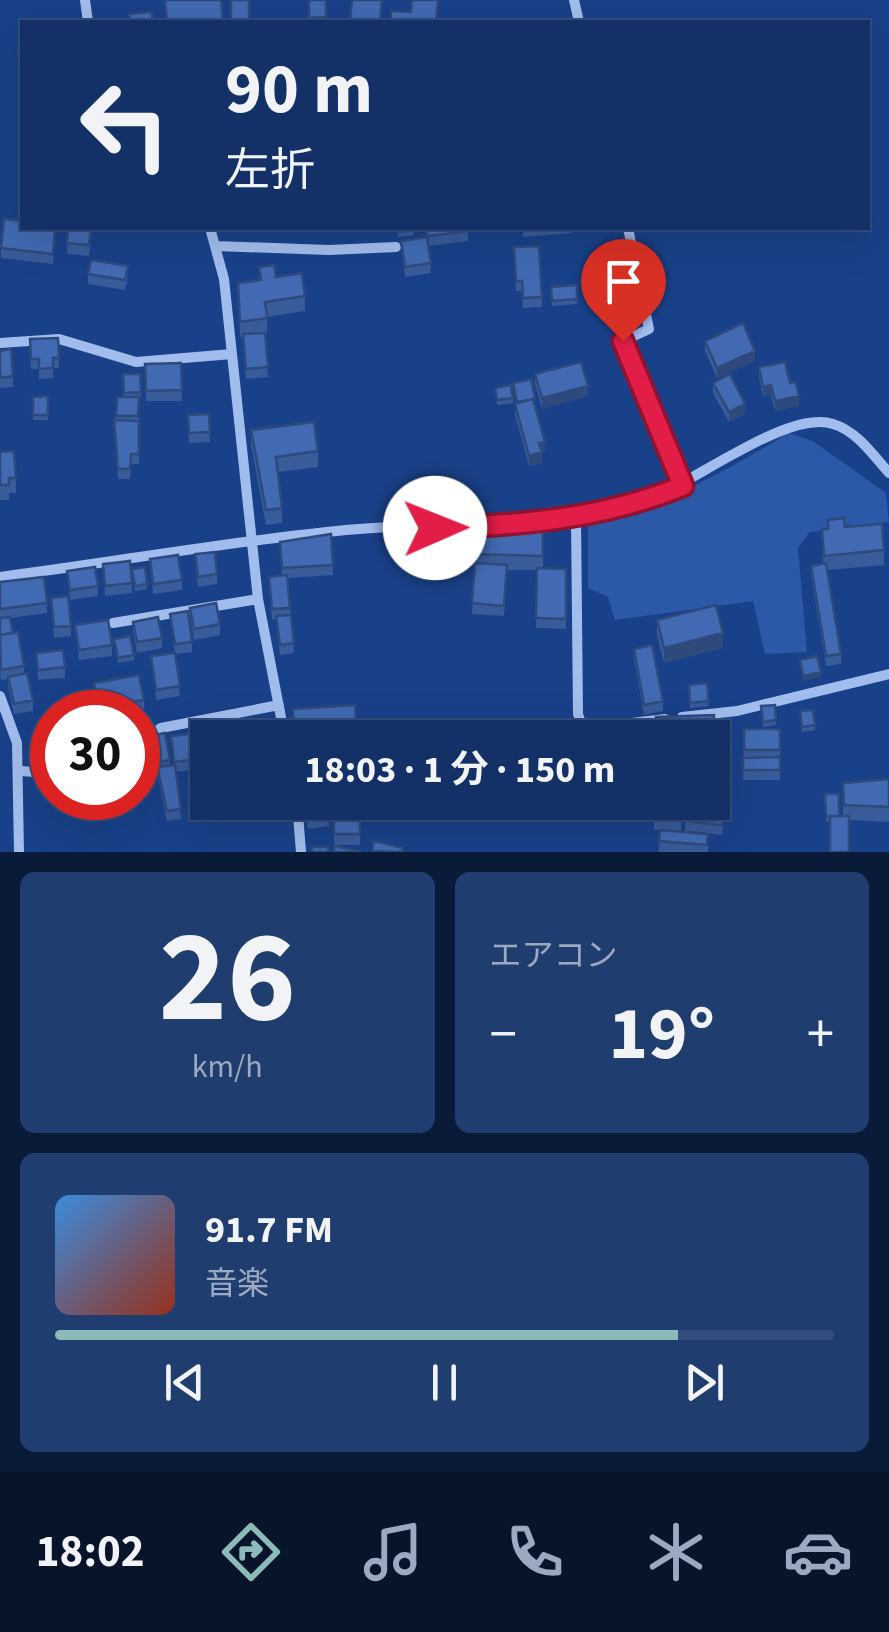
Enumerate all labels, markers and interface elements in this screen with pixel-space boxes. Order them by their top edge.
text: 90 m [225,40,373,140]
icon: left [60,60,190,190]
text: 左折 [225,139,315,203]
pin [581,239,666,342]
icon: arrive [596,254,651,309]
position arrow [383,476,487,580]
speed limit sign: 30 [30,690,160,820]
text: 18:03 · 1 分 · 150 m [305,743,615,797]
text: 26 [159,886,296,1071]
text: エアコン [490,933,618,979]
text: 19° [608,981,715,1088]
text: − [490,996,517,1074]
text: + [807,996,834,1074]
text: km/h [192,1044,263,1090]
text: 91.7 FM [205,1203,333,1257]
text: 音楽 [205,1261,269,1307]
icon: previous [157,1355,212,1410]
icon: pause [417,1355,472,1410]
icon: next [677,1355,732,1410]
icon: directions [216,1517,286,1587]
icon: music [358,1517,428,1587]
icon: phone [500,1517,570,1587]
icon: climate [641,1517,711,1587]
icon: car [783,1517,853,1587]
text: 18:02 [36,1520,144,1584]

